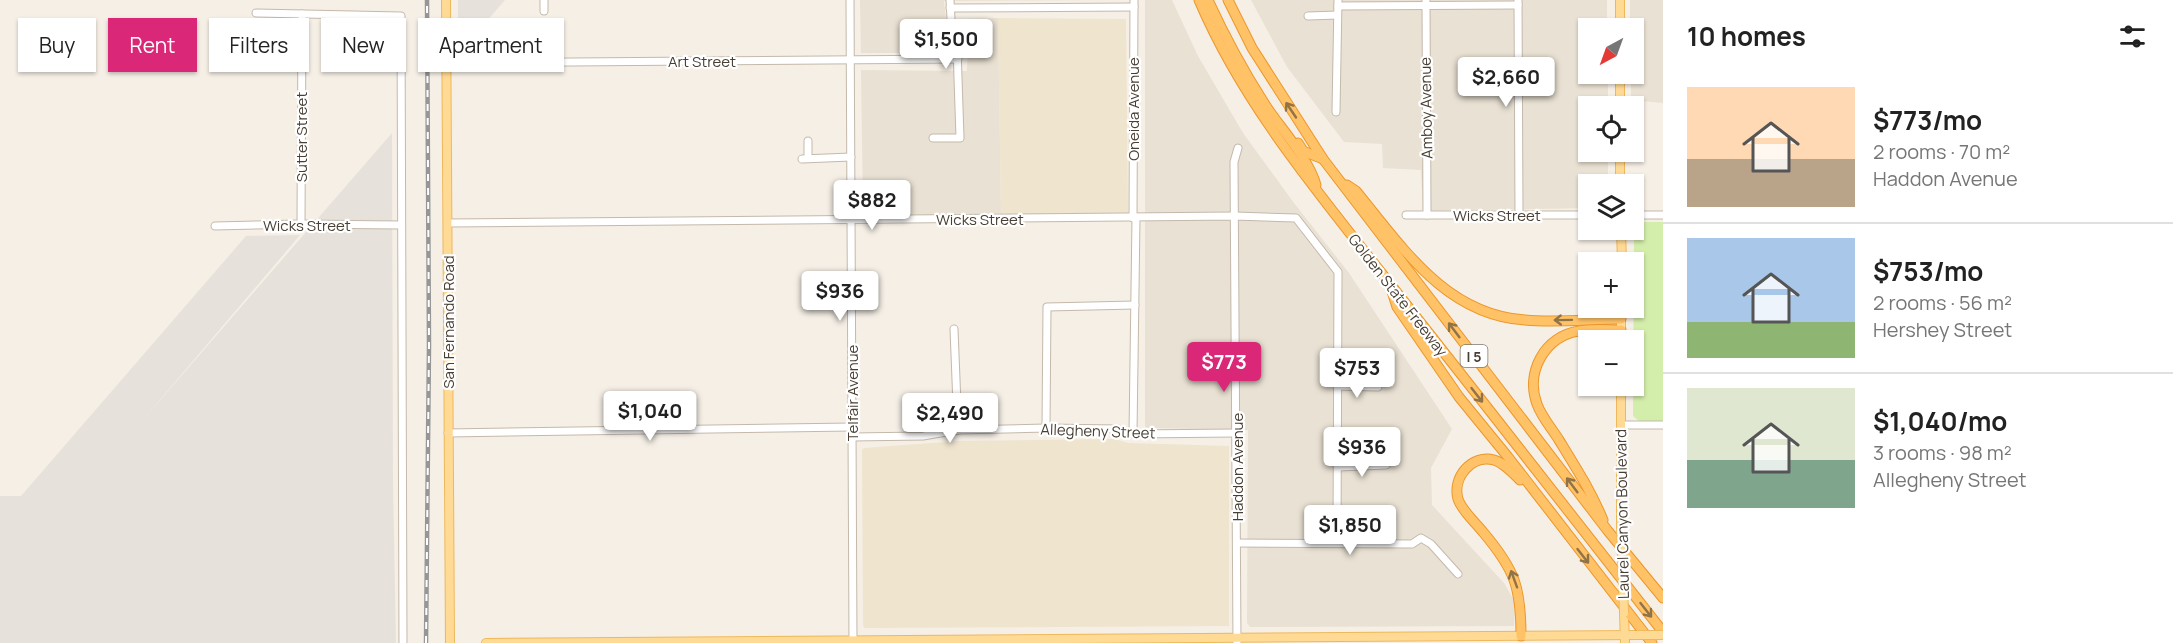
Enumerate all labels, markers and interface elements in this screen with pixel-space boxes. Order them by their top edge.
chip: Buy [18,18,96,72]
chip: Rent [108,18,197,72]
chip: Filters [209,18,309,72]
chip: New [321,18,406,72]
chip: Apartment [418,18,564,72]
north arrow [1578,18,1644,84]
map controls [1578,18,1644,396]
text: 10 homes [1687,18,1806,54]
pin: $1,500 [897,19,995,70]
icon: filters [2116,20,2149,53]
text: $1,500 [914,25,978,52]
street label: Art Street [668,51,736,72]
street label: Oneida Avenue [1123,57,1144,161]
street label: Amboy Avenue [1415,57,1437,159]
pin: $2,660 [1457,57,1555,108]
text: $2,660 [1472,63,1540,90]
street label: Sutter Street [291,92,312,182]
button: locate [1578,96,1644,162]
one-way arrow [1285,102,1297,118]
text: $773/mo [1873,102,1982,138]
icon: home [1735,111,1807,183]
text: 2 rooms · 70 m² [1873,138,2010,165]
text: Haddon Avenue [1873,165,2018,192]
button: layers [1578,174,1644,240]
pin: $882 [836,180,908,231]
text: $882 [848,186,896,213]
street label: Wicks Street [1453,205,1541,226]
street label: Wicks Street [936,209,1024,230]
street label: Wicks Street [263,215,351,236]
street label: Golden State Freeway [1343,229,1453,361]
button: + [1578,252,1644,318]
text: $753/mo [1873,253,1983,289]
street label: San Fernando Road [438,255,459,389]
icon: home [1735,262,1807,334]
pin: $936 [804,271,876,322]
text: $936 [815,277,865,304]
text: 2 rooms · 56 m² [1873,289,2012,316]
one-way arrow [1553,314,1573,326]
text: Hershey Street [1873,316,2012,343]
one-way arrow [1447,322,1460,338]
button: − [1578,330,1644,396]
pin: $773 [1188,342,1260,393]
street label: Telfair Avenue [842,344,863,441]
road number: I 5 [1460,345,1488,367]
text: $773 [1201,348,1247,375]
pin: $753 [1321,348,1393,399]
text: $753 [1334,354,1380,381]
one-way arrow [1470,387,1483,403]
pin: $1,040 [601,391,699,442]
pin: $2,490 [901,393,999,444]
text: $1,040 [617,397,683,424]
text: $2,490 [916,399,984,426]
text: $1,040/mo [1873,403,2007,439]
icon: home [1735,412,1807,484]
street label: Haddon Avenue [1227,413,1248,521]
street label: Allegheny Street [1040,418,1156,444]
pin: $936 [1326,427,1398,478]
street label: Laurel Canyon Boulevard [1610,429,1634,599]
text: $936 [1337,433,1387,460]
text: 3 rooms · 98 m² [1873,439,2012,466]
text: Allegheny Street [1873,466,2027,493]
one-way arrow [1566,477,1578,493]
pin: $1,850 [1301,505,1399,556]
text: $1,850 [1318,511,1382,538]
one-way arrow [1577,547,1590,563]
one-way arrow [1507,570,1518,589]
one-way arrow [1640,602,1653,618]

